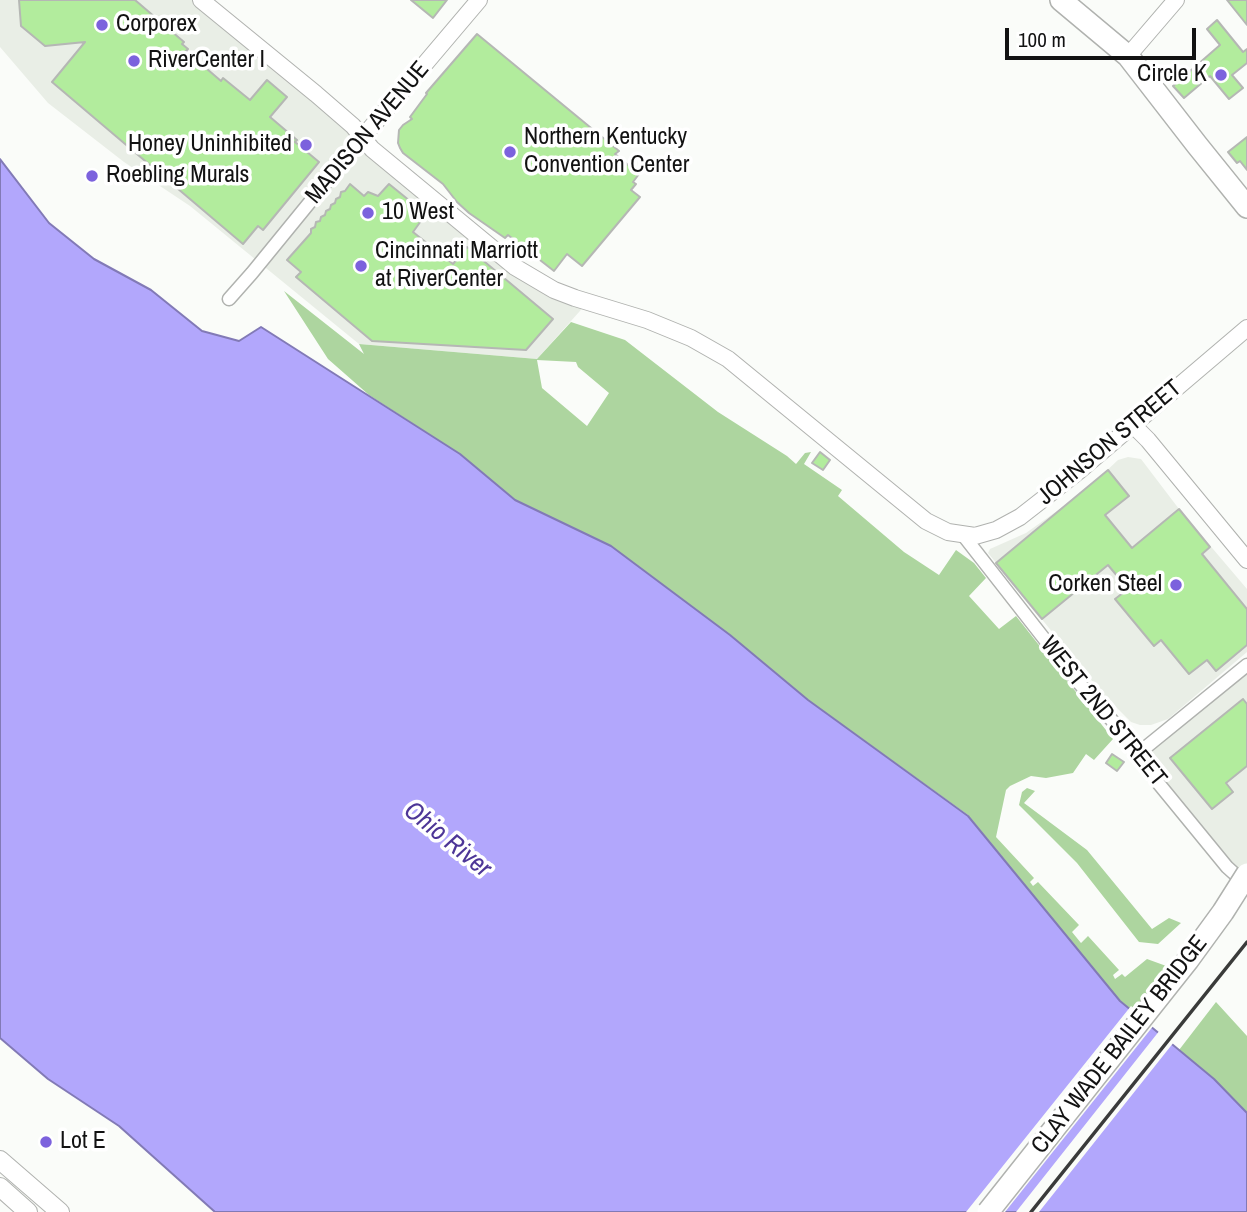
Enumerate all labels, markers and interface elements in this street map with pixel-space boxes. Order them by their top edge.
place label: Corporex [116,11,197,39]
scale bar [1009,14,1200,58]
marker: Corporex [94,17,110,33]
text: 100 m [1018,25,1066,54]
place label: RiverCenter I [148,47,265,75]
marker: RiverCenter I [126,53,142,69]
street label: MADISON AVENUE [300,56,436,210]
place label: Circle K [1137,61,1207,89]
marker: Circle K [1213,67,1229,83]
place label: Northern Kentucky Convention Center [524,124,689,180]
place label: Honey Uninhibited [128,131,292,159]
marker: Honey Uninhibited [298,137,314,153]
marker: Northern Kentucky Convention Center [502,144,518,160]
place label: Roebling Murals [106,162,249,190]
marker: Roebling Murals [84,168,100,184]
place label: 10 West [382,199,454,227]
marker: 10 West [360,205,376,221]
place label: Cincinnati Marriott at RiverCenter [375,238,538,294]
marker: Cincinnati Marriott at RiverCenter [353,258,369,274]
street label: JOHNSON STREET [1032,374,1188,512]
place label: Corken Steel [1048,571,1162,599]
marker: Corken Steel [1168,577,1184,593]
street label: WEST 2ND STREET [1034,631,1172,793]
water label: Ohio River [397,795,497,885]
street label: CLAY WADE BAILEY BRIDGE [1026,930,1214,1160]
place label: Lot E [60,1128,106,1156]
marker: Lot E [38,1134,54,1150]

